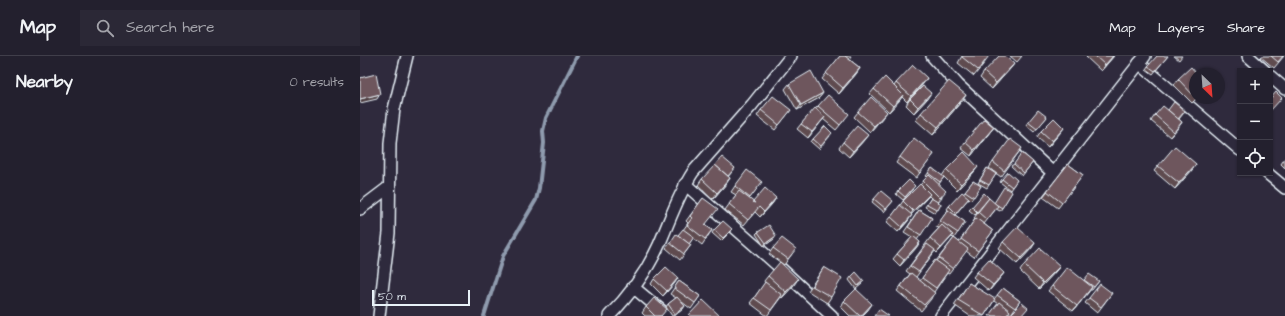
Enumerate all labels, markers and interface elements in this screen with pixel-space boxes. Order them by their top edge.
search box [80,10,360,46]
text: Map [20,14,56,41]
icon: search [94,17,116,39]
text: Search here [126,17,215,38]
text: Map [1109,18,1136,38]
text: Layers [1158,18,1205,38]
text: Share [1227,18,1265,38]
north arrow [1189,68,1225,104]
map controls [1237,68,1273,176]
button: + [1237,68,1273,104]
text: Nearby [16,70,73,94]
text: 0 results [289,73,344,91]
button: − [1237,104,1273,140]
button: locate [1237,140,1273,176]
scale bar [372,288,470,307]
text: 50 m [378,289,406,304]

